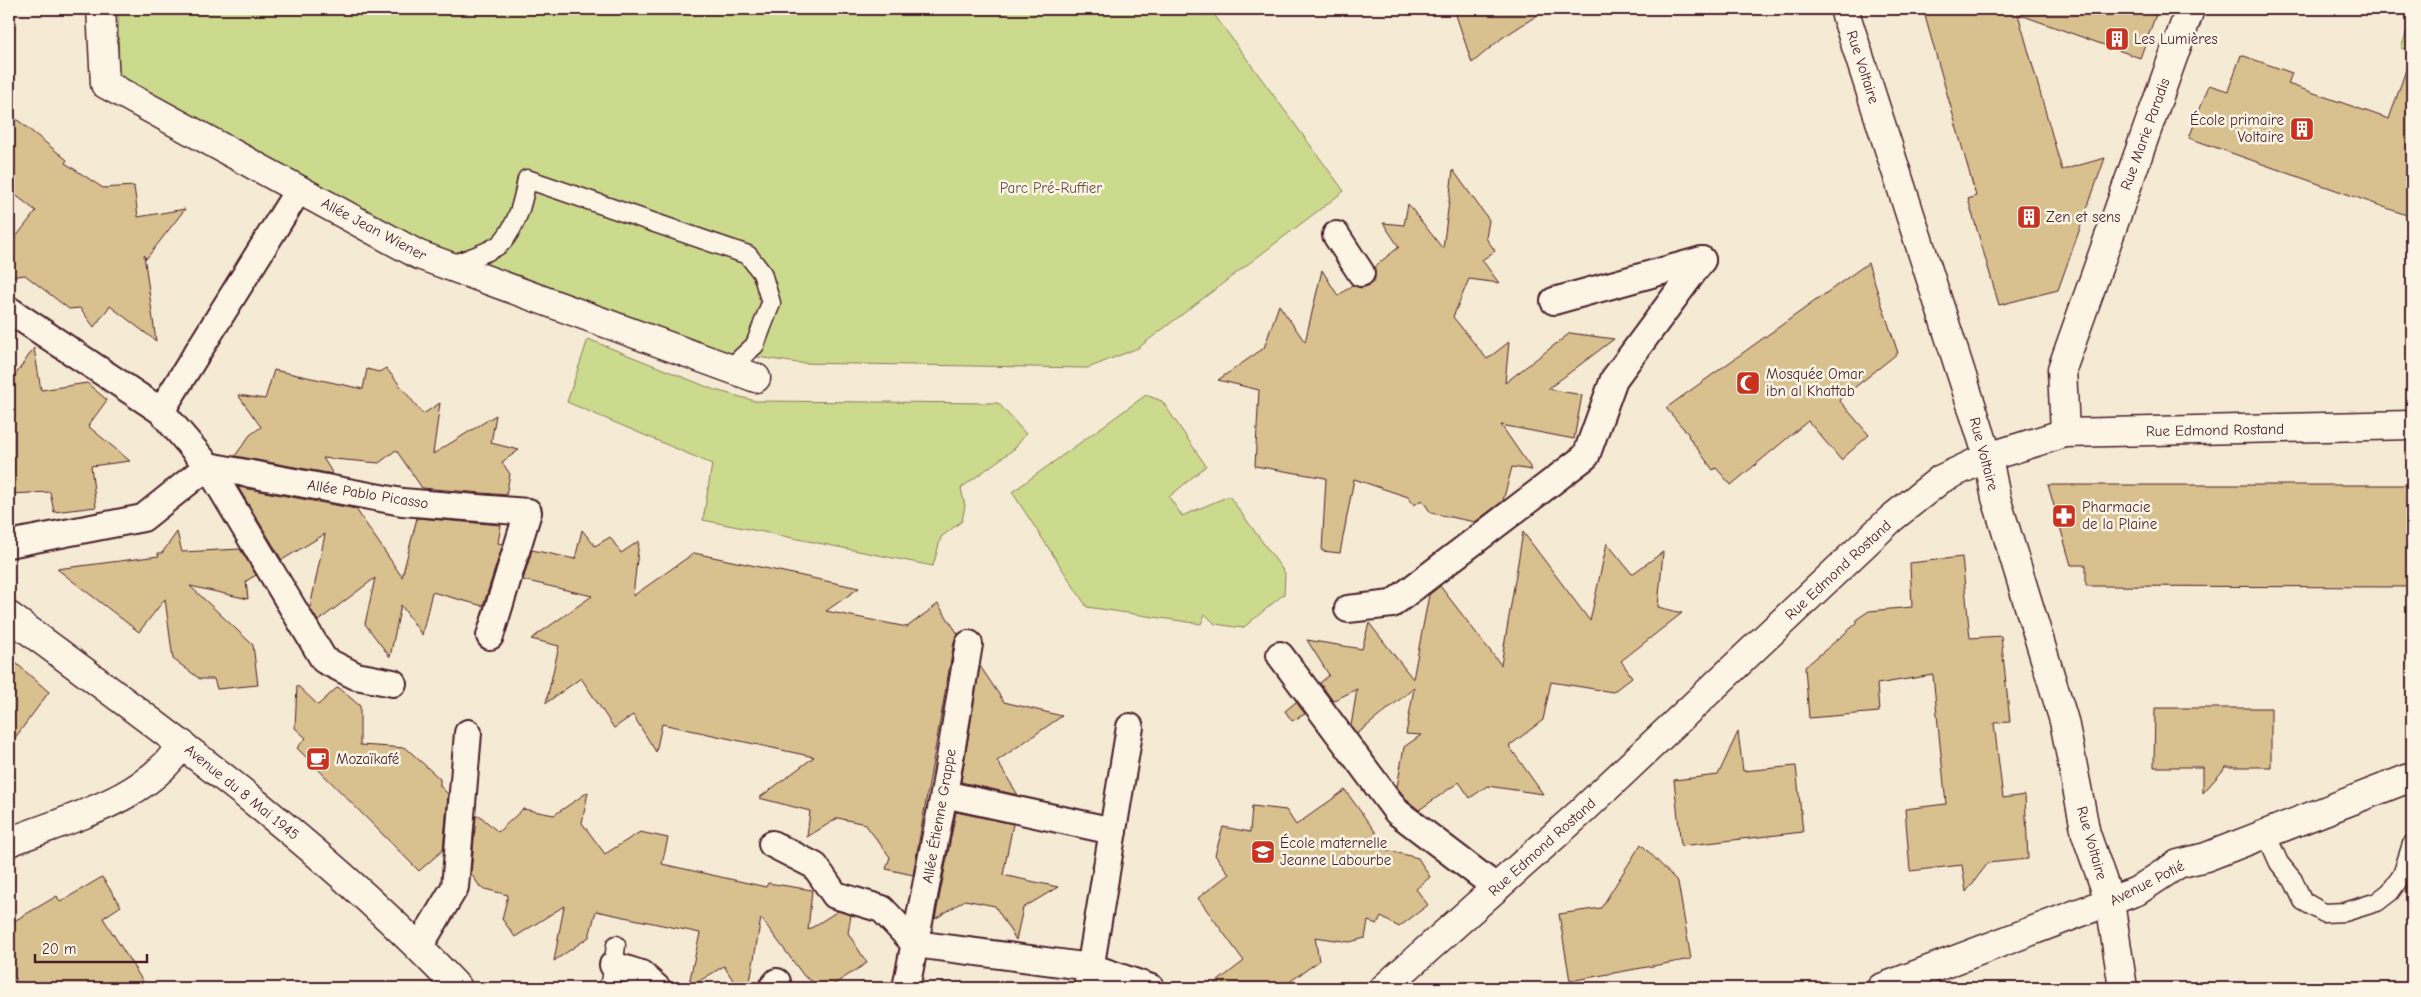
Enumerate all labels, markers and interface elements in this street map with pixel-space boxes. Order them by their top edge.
building icon: Les Lumières [2104,26,2130,52]
street label: Rue Voltaire [1843,28,1883,106]
place label: Les Lumières [2134,30,2218,48]
street label: Rue Marie Paradis [2116,76,2174,192]
place label: École primaire Voltaire [2190,110,2284,146]
building icon: École primaire Voltaire [2289,116,2315,142]
park label: Parc Pré-Ruffier [1000,179,1102,197]
street label: Allée Jean Wiener [318,194,430,264]
building icon: Zen et sens [2016,204,2042,230]
place label: Zen et sens [2046,208,2121,226]
place label: Mosquée Omar ibn al Khattab [1766,365,1864,400]
mosque icon: Mosquée Omar ibn al Khattab [1735,370,1761,396]
street label: Rue Voltaire [1966,415,2003,493]
street label: Rue Edmond Rostand [2146,420,2284,440]
street label: Allée Pablo Picasso [306,476,430,512]
place label: Pharmacie de la Plaine [2082,498,2158,533]
pharmacy icon: Pharmacie de la Plaine [2051,503,2077,529]
street label: Rue Edmond Rostand [1781,516,1895,624]
street label: Avenue du 8 Mai 1945 [181,740,303,844]
cafe icon: Mozaïkafé [305,746,331,772]
street label: Allée Étienne Grappe [917,747,960,885]
place label: Mozaïkafé [336,750,400,768]
street label: Rue Edmond Rostand [1485,794,1599,900]
street label: Rue Voltaire [2073,804,2111,882]
place label: École maternelle Jeanne Labourbe [1280,833,1392,869]
school or university icon: École maternelle Jeanne Labourbe [1250,839,1276,865]
street label: Avenue Potié [2107,856,2188,910]
scale bar [35,932,148,964]
text: 20 m [42,940,76,958]

